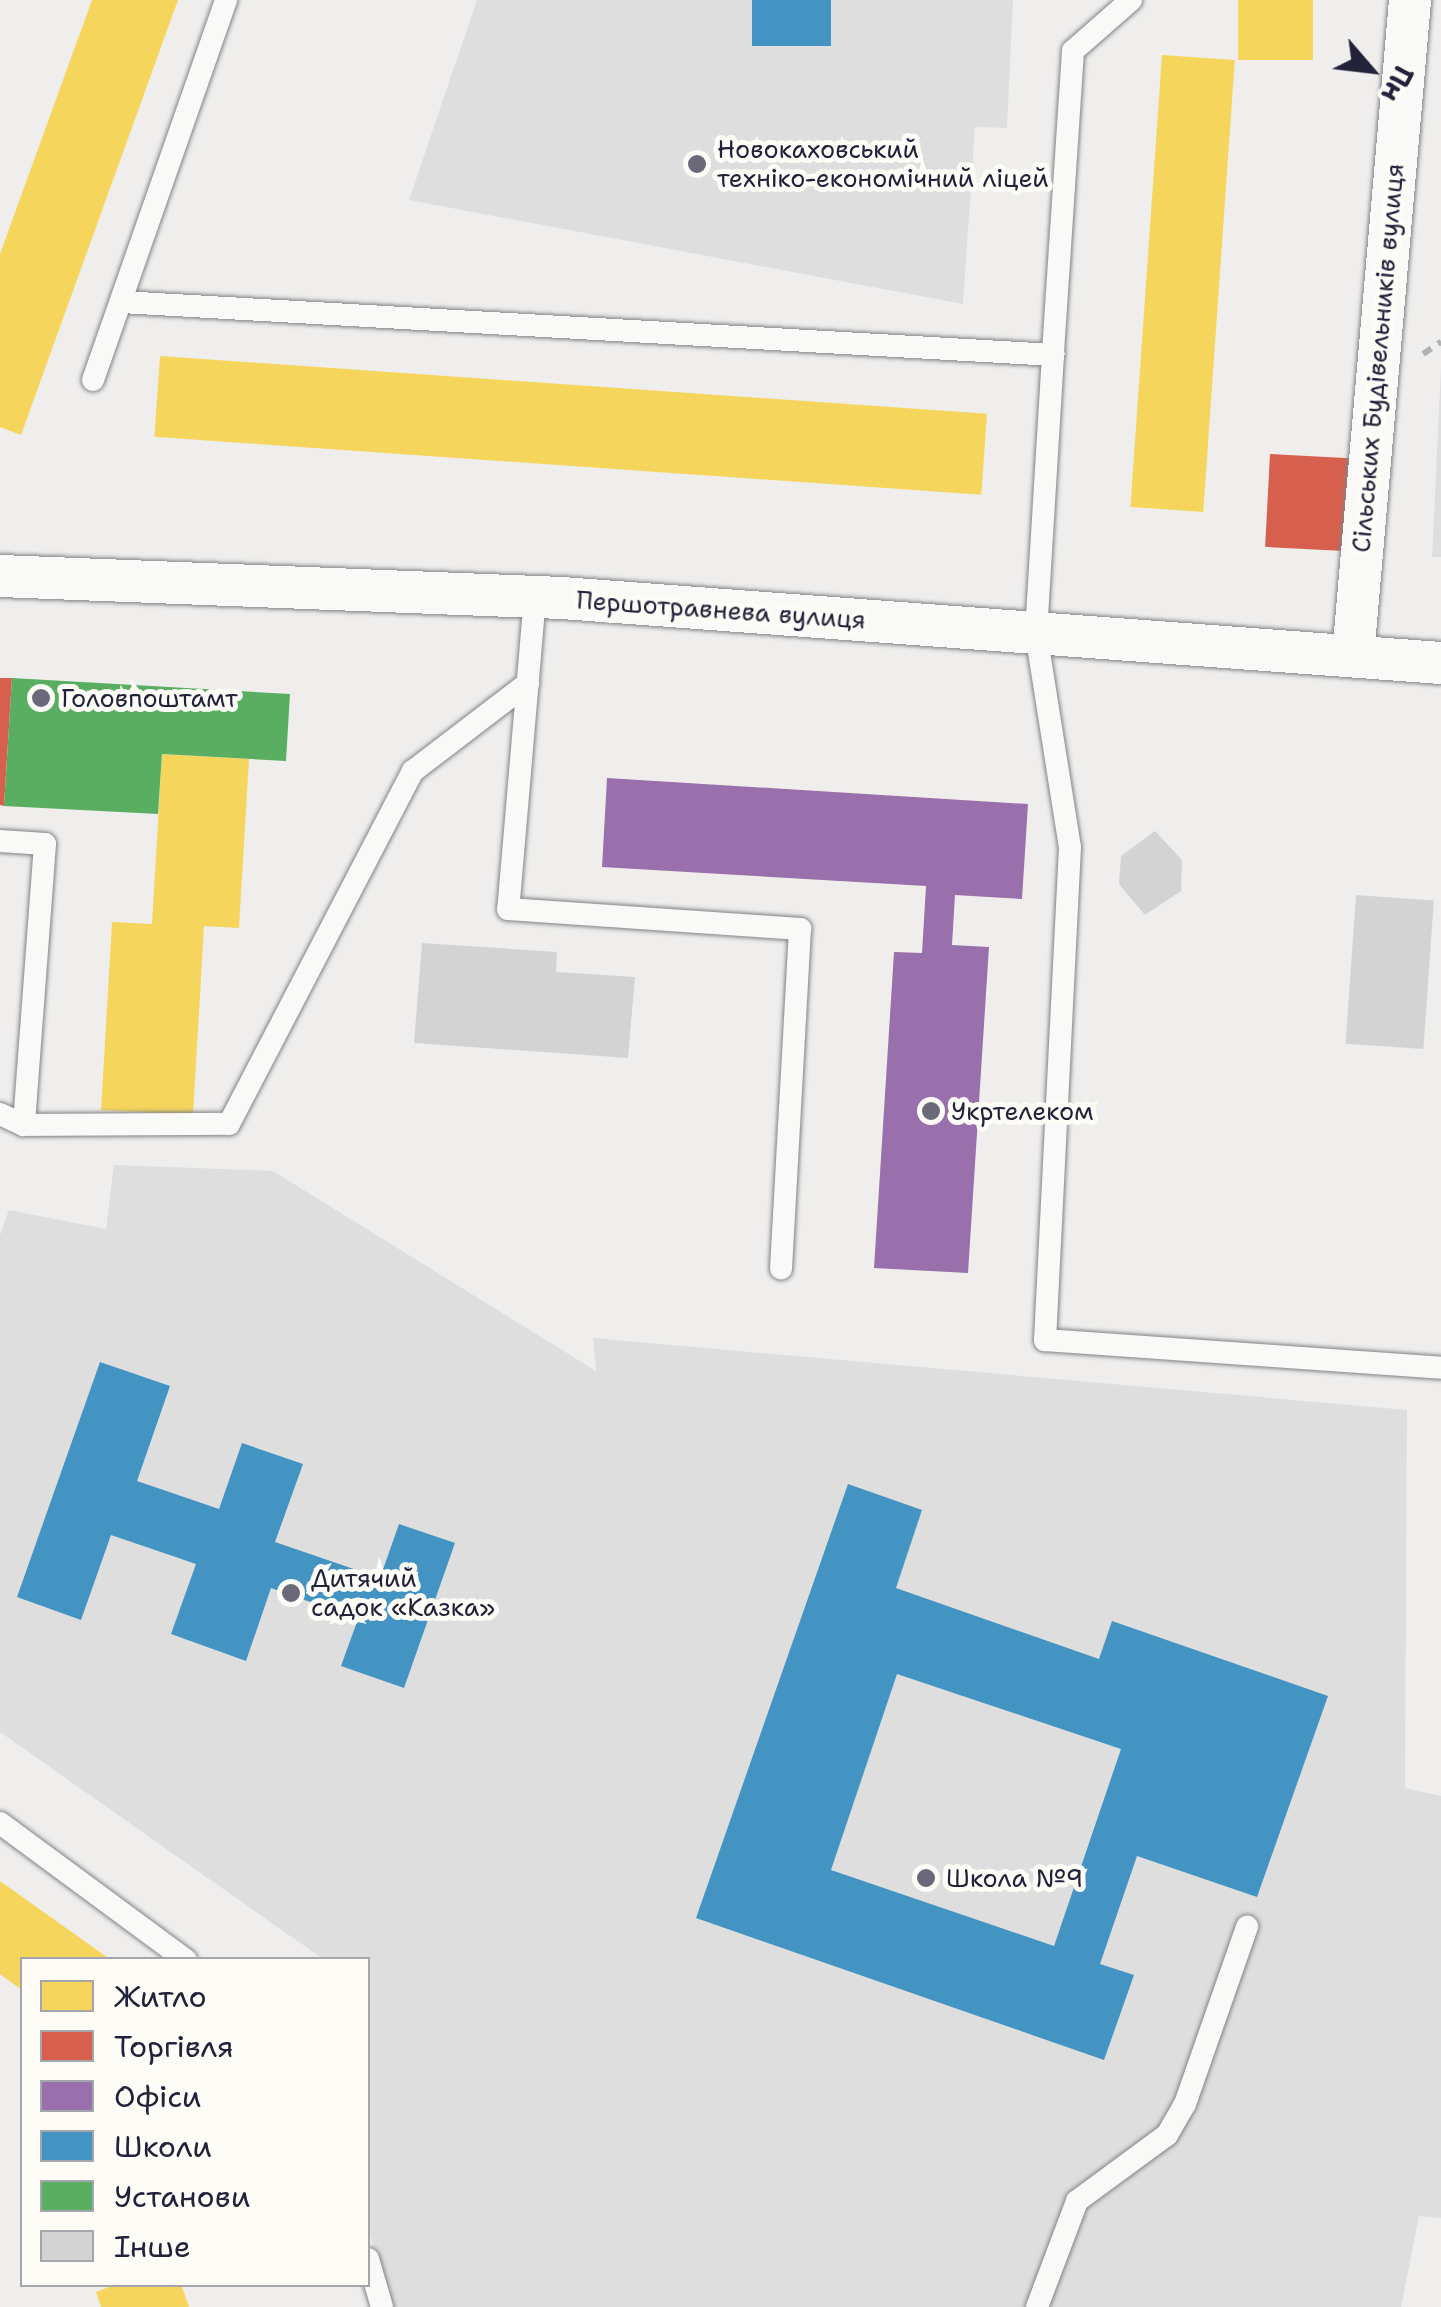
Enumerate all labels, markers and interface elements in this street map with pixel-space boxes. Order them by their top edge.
north arrow [1321,20,1421,120]
text: Пн [1372,59,1423,109]
place label: Новокаховський техніко-економічний ліцей [717,135,1049,194]
marker: Новокаховський техніко-економічний ліцей [686,153,708,175]
street label: Сільських Будівельників вулиця [1346,162,1410,554]
street label: Першотравнева вулиця [575,585,867,635]
place label: Головпоштамт [61,683,238,713]
marker: Головпоштамт [30,687,52,709]
place label: Укртелеком [951,1096,1094,1126]
marker: Укртелеком [920,1100,942,1122]
place label: Дитячий садок «Казка» [311,1564,495,1623]
marker: Дитячий садок «Казка» [280,1582,302,1604]
place label: Школа №9 [946,1863,1083,1893]
marker: Школа №9 [915,1867,937,1889]
legend [20,1957,370,2287]
text: Житло [114,1976,207,2017]
text: Торгівля [114,2026,234,2067]
text: Офіси [114,2076,201,2117]
text: Школи [114,2126,212,2167]
text: Установи [114,2176,250,2217]
text: Інше [114,2226,191,2267]

